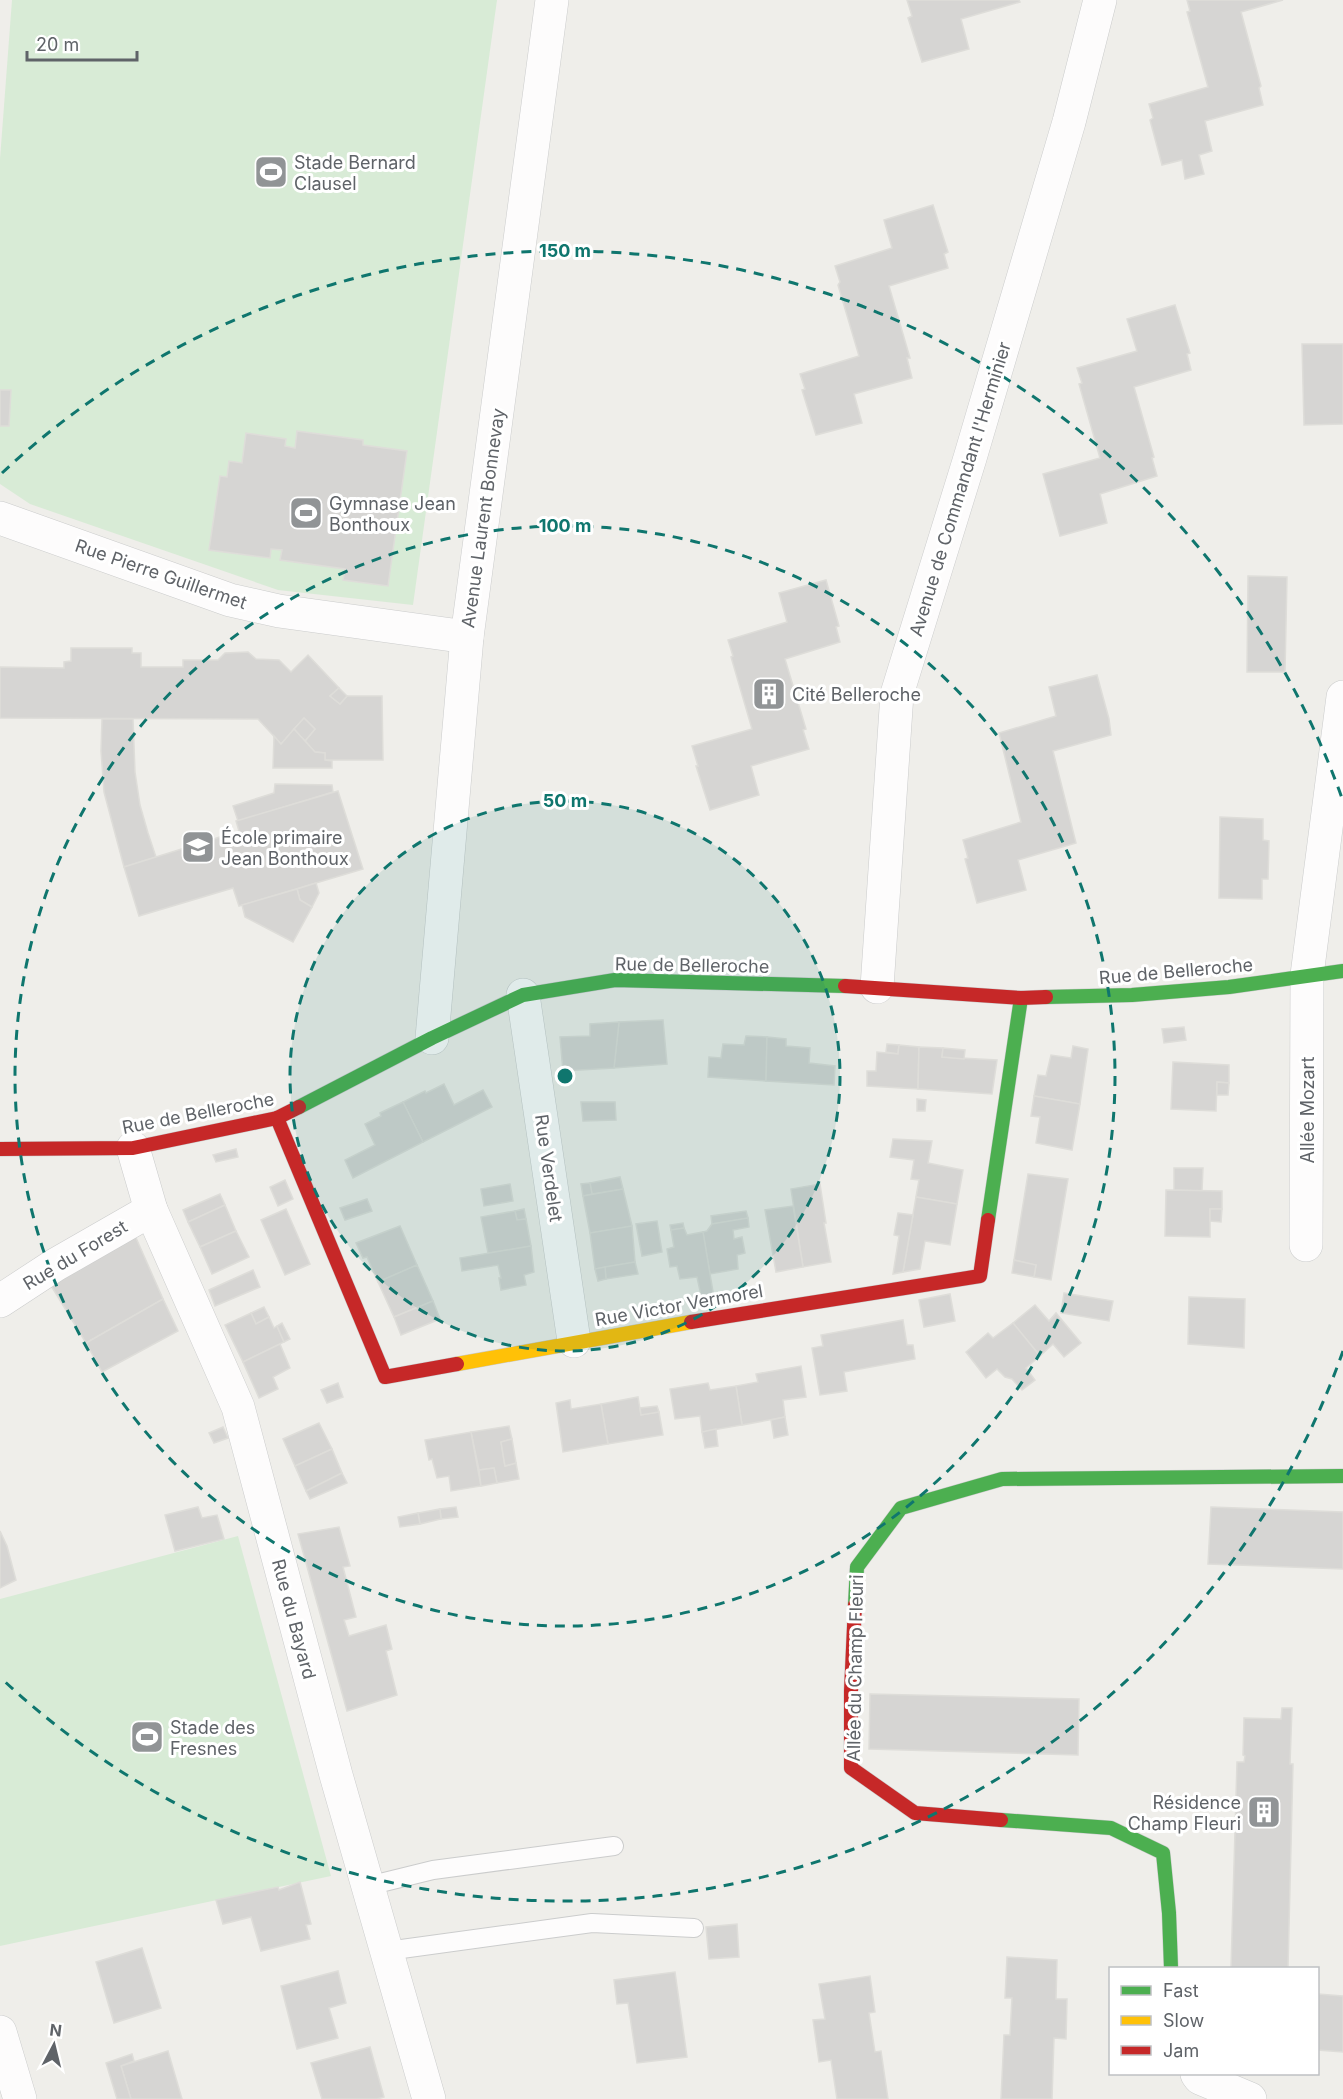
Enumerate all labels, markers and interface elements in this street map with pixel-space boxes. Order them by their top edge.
scale bar [27,24,136,62]
text: 20 m [36,34,79,55]
place label: Stade Bernard Clausel [294,152,416,194]
sports icon: Stade Bernard Clausel [253,154,289,190]
text: 150 m [539,240,591,261]
street label: Avenue de Commandant l'Herminier [905,339,1015,639]
street label: Avenue Laurent Bonnevay [457,407,509,629]
place label: Gymnase Jean Bonthoux [329,493,456,535]
sports icon: Gymnase Jean Bonthoux [288,495,324,531]
text: 100 m [539,515,591,536]
street label: Rue Pierre Guillermet [72,535,250,613]
building icon: Cité Belleroche [751,676,787,712]
place label: Cité Belleroche [792,684,921,705]
text: 50 m [543,790,587,811]
place label: École primaire Jean Bonthoux [221,826,349,869]
school or university icon: École primaire Jean Bonthoux [180,829,216,865]
street label: Rue de Belleroche [615,953,769,977]
street label: Rue de Belleroche [1098,954,1254,988]
street label: Allée Mozart [1297,1056,1318,1163]
centre of rings [555,1066,575,1086]
street label: Rue de Belleroche [120,1088,276,1138]
street label: Rue Verdelet [531,1113,567,1223]
street label: Rue du Forest [19,1216,131,1294]
street label: Rue Victor Vermorel [593,1280,765,1330]
street label: Rue du Bayard [268,1557,320,1681]
street label: Allée du Champ Fleuri [843,1574,867,1762]
place label: Stade des Fresnes [170,1717,255,1759]
sports icon: Stade des Fresnes [129,1719,165,1755]
place label: Résidence Champ Fleuri [1128,1792,1241,1834]
building icon: Résidence Champ Fleuri [1246,1794,1282,1830]
legend [1109,1967,1319,2075]
text: Fast [1163,1980,1199,2001]
text: Slow [1163,2010,1204,2031]
north arrow [24,2015,84,2075]
text: N [49,2019,63,2041]
text: Jam [1163,2040,1199,2061]

